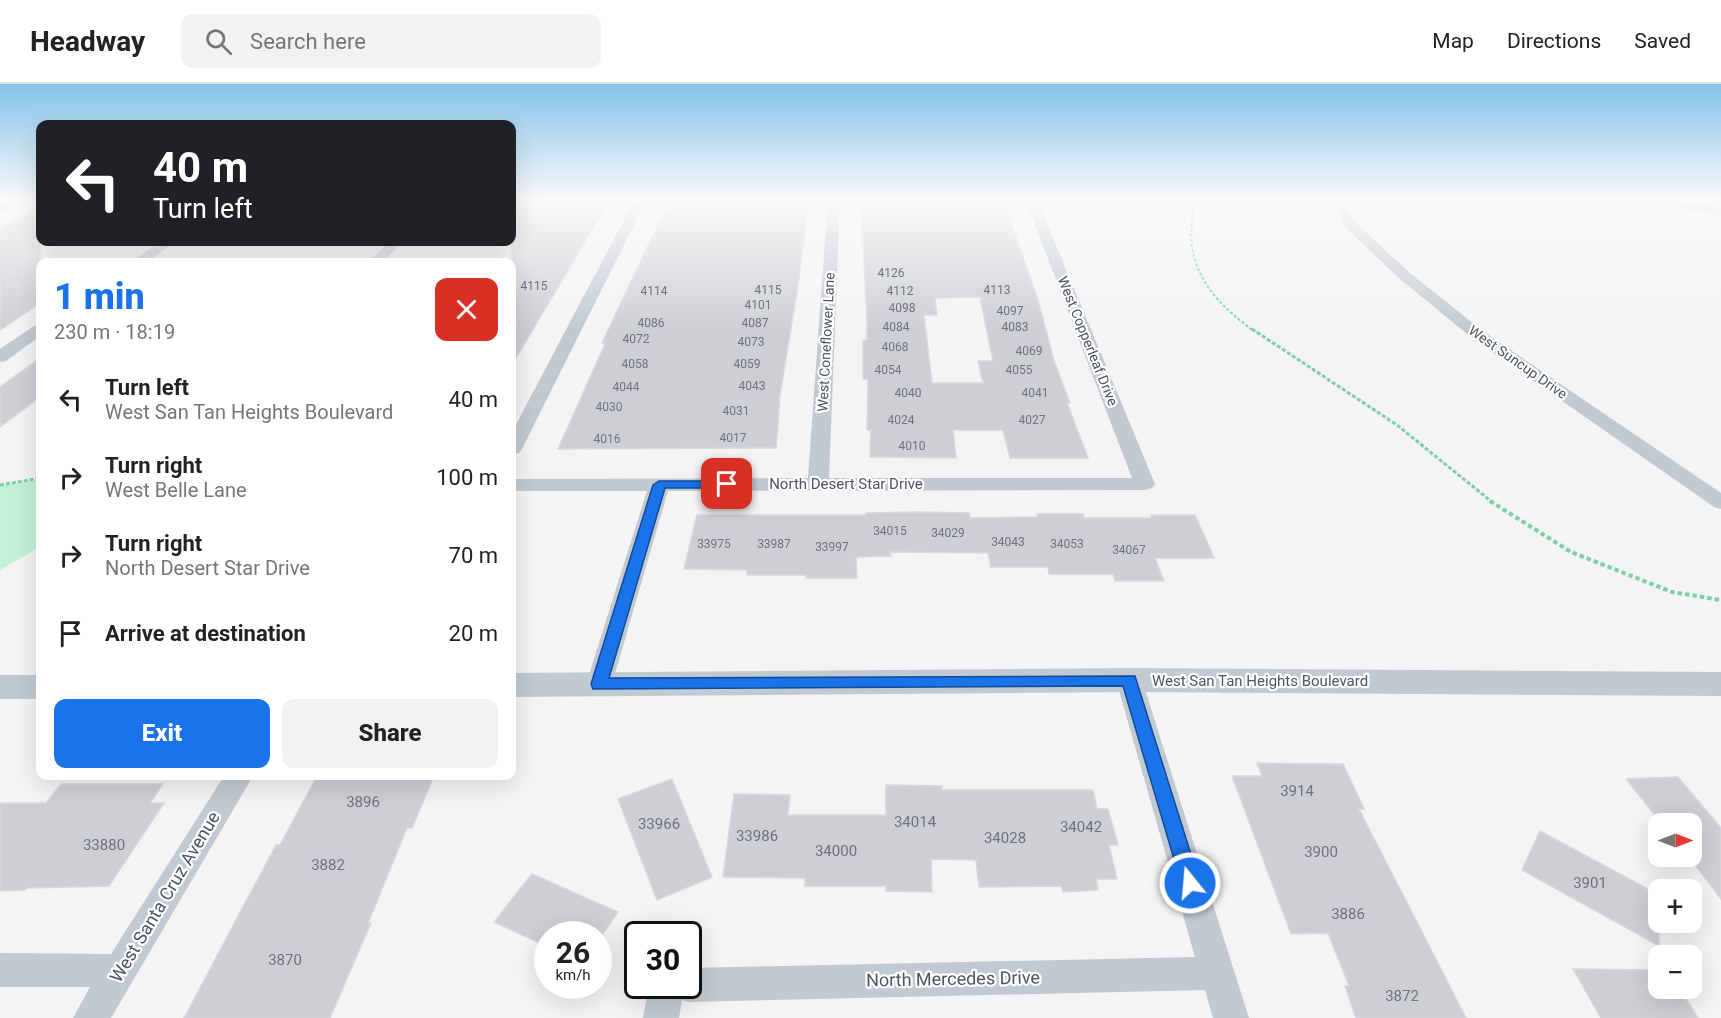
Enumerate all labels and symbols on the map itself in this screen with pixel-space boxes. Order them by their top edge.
house number: 4126 [878,266,905,280]
street label: West Coneflower Lane [814,272,838,412]
street label: West Copperleaf Drive [1055,274,1121,408]
house number: 4115 [521,279,548,293]
house number: 4115 [755,283,782,297]
house number: 4113 [984,283,1010,297]
house number: 4114 [641,284,668,298]
house number: 4112 [887,284,914,298]
house number: 4101 [745,298,771,312]
house number: 4098 [889,301,916,315]
house number: 4097 [997,304,1024,318]
house number: 4086 [638,316,665,330]
house number: 4087 [742,316,769,330]
house number: 4084 [883,320,910,334]
house number: 4083 [1002,320,1028,334]
street label: West Suncup Drive [1466,322,1570,402]
house number: 4072 [623,332,650,346]
house number: 4073 [738,335,764,349]
house number: 4068 [882,340,909,354]
house number: 4069 [1016,344,1042,358]
house number: 4058 [622,357,649,371]
house number: 4059 [734,357,760,371]
house number: 4054 [875,363,902,377]
house number: 4055 [1006,363,1033,377]
house number: 4043 [739,379,765,393]
house number: 4044 [613,380,640,394]
house number: 4040 [895,386,922,400]
house number: 4041 [1022,386,1048,400]
house number: 4030 [596,400,623,414]
house number: 4031 [723,404,749,418]
house number: 4024 [888,413,915,427]
house number: 4027 [1019,413,1046,427]
house number: 4017 [720,431,747,445]
house number: 4016 [594,432,621,446]
house number: 4010 [899,439,926,453]
pin [701,458,752,509]
street label: North Desert Star Drive [769,475,923,493]
house number: 34015 [873,524,907,538]
house number: 34029 [931,526,965,540]
house number: 34043 [991,535,1025,549]
house number: 33975 [697,537,731,551]
house number: 33987 [757,537,791,551]
house number: 34053 [1050,537,1084,551]
house number: 33997 [815,540,849,554]
house number: 34067 [1112,543,1146,557]
street label: West San Tan Heights Boulevard [1152,672,1368,690]
house number: 3914 [1280,782,1314,800]
house number: 3896 [346,793,380,811]
street label: West Santa Cruz Avenue [105,808,224,986]
house number: 34014 [894,813,937,831]
north arrow [1648,813,1702,867]
house number: 33966 [638,815,680,833]
house number: 34042 [1060,818,1102,836]
house number: 33986 [736,827,778,845]
house number: 34028 [984,829,1026,847]
house number: 33880 [83,836,125,854]
house number: 34000 [815,842,857,860]
house number: 3900 [1304,843,1338,861]
position arrow [1158,851,1222,915]
house number: 3882 [311,856,345,874]
house number: 3901 [1573,874,1607,892]
house number: 3886 [1331,905,1365,923]
speed limit sign: 30 [624,921,702,999]
house number: 3870 [268,951,302,969]
street label: North Mercedes Drive [866,966,1040,991]
house number: 3872 [1385,987,1419,1005]

